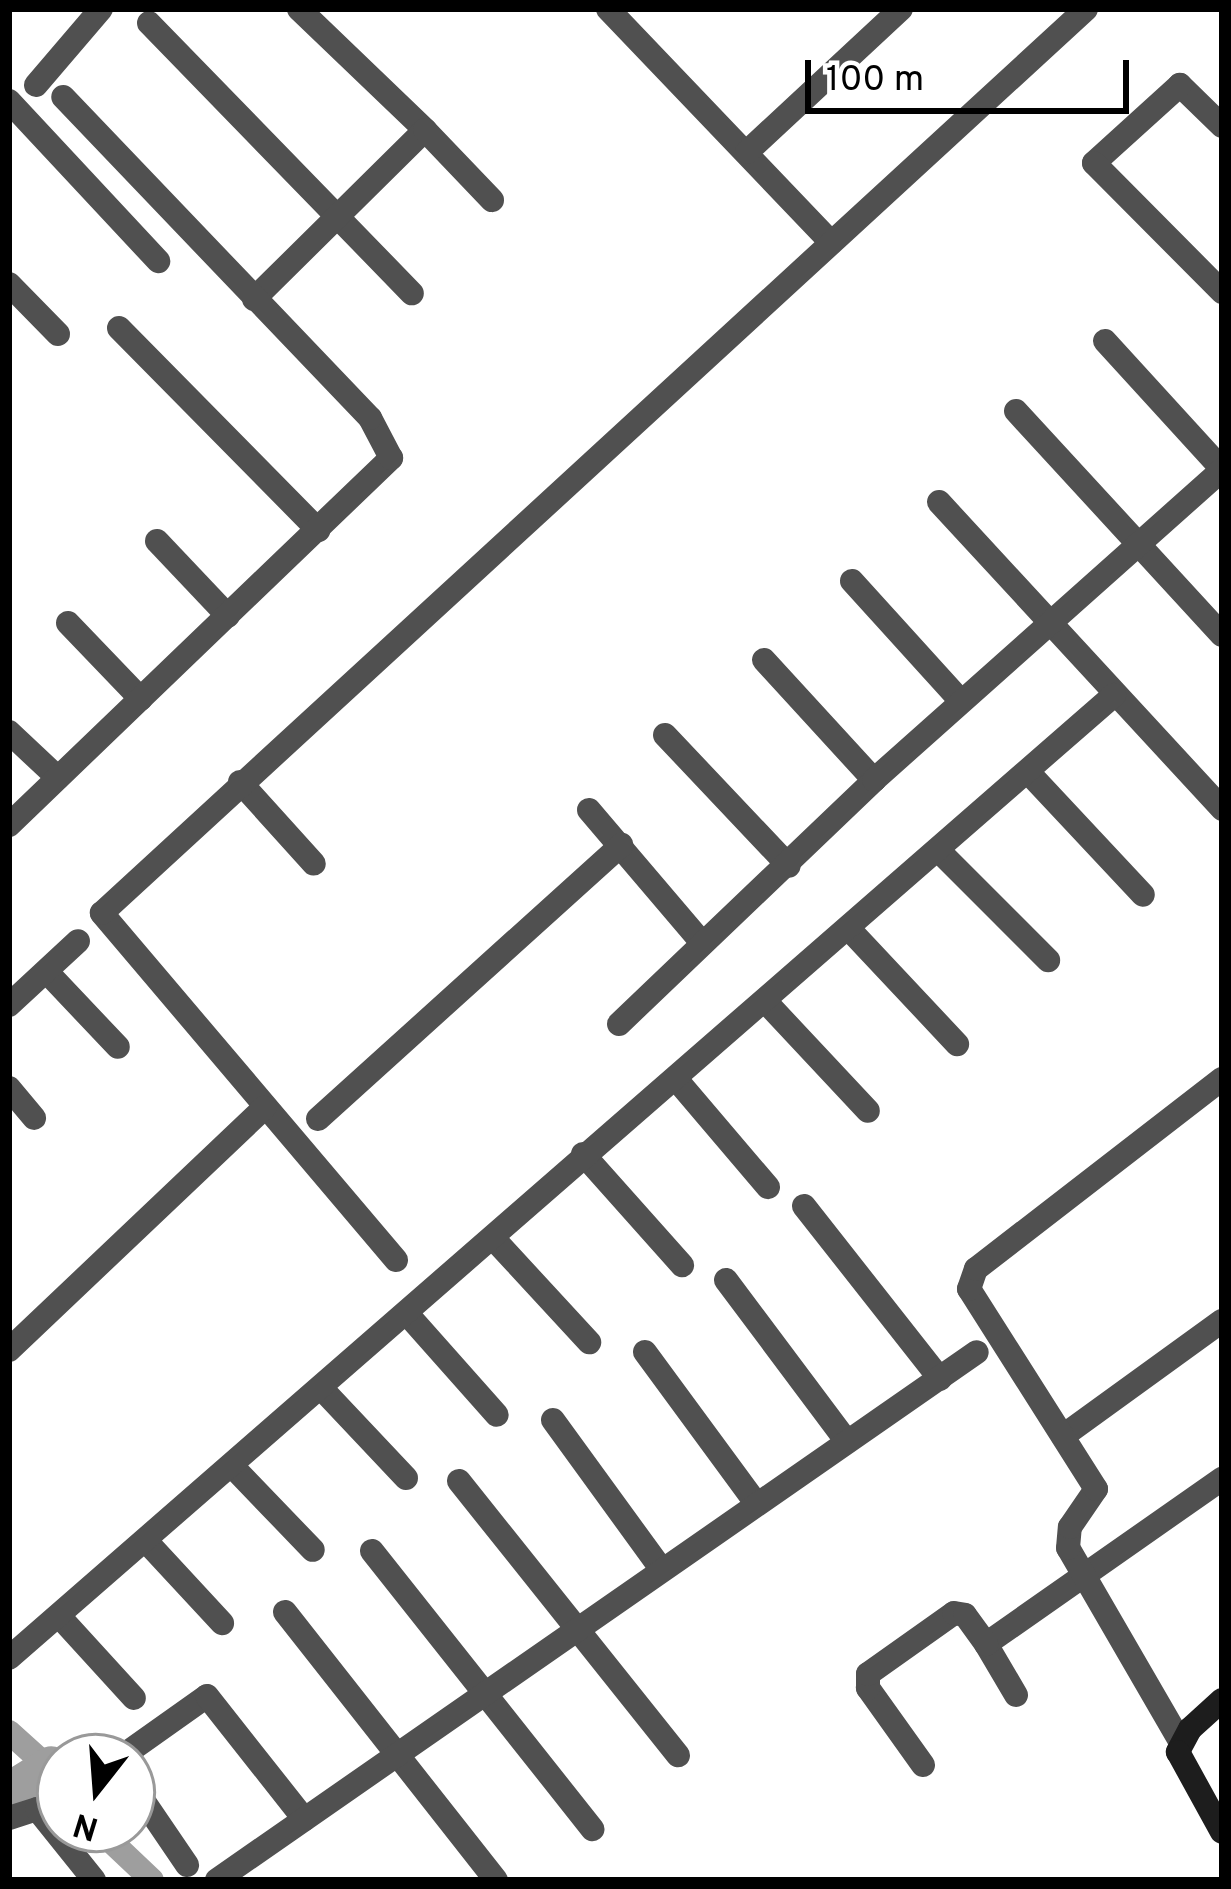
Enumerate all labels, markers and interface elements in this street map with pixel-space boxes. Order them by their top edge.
scale bar [811,36,1135,110]
text: 100 m [826,58,924,104]
north arrow [36,1733,156,1853]
text: N [69,1801,104,1848]

